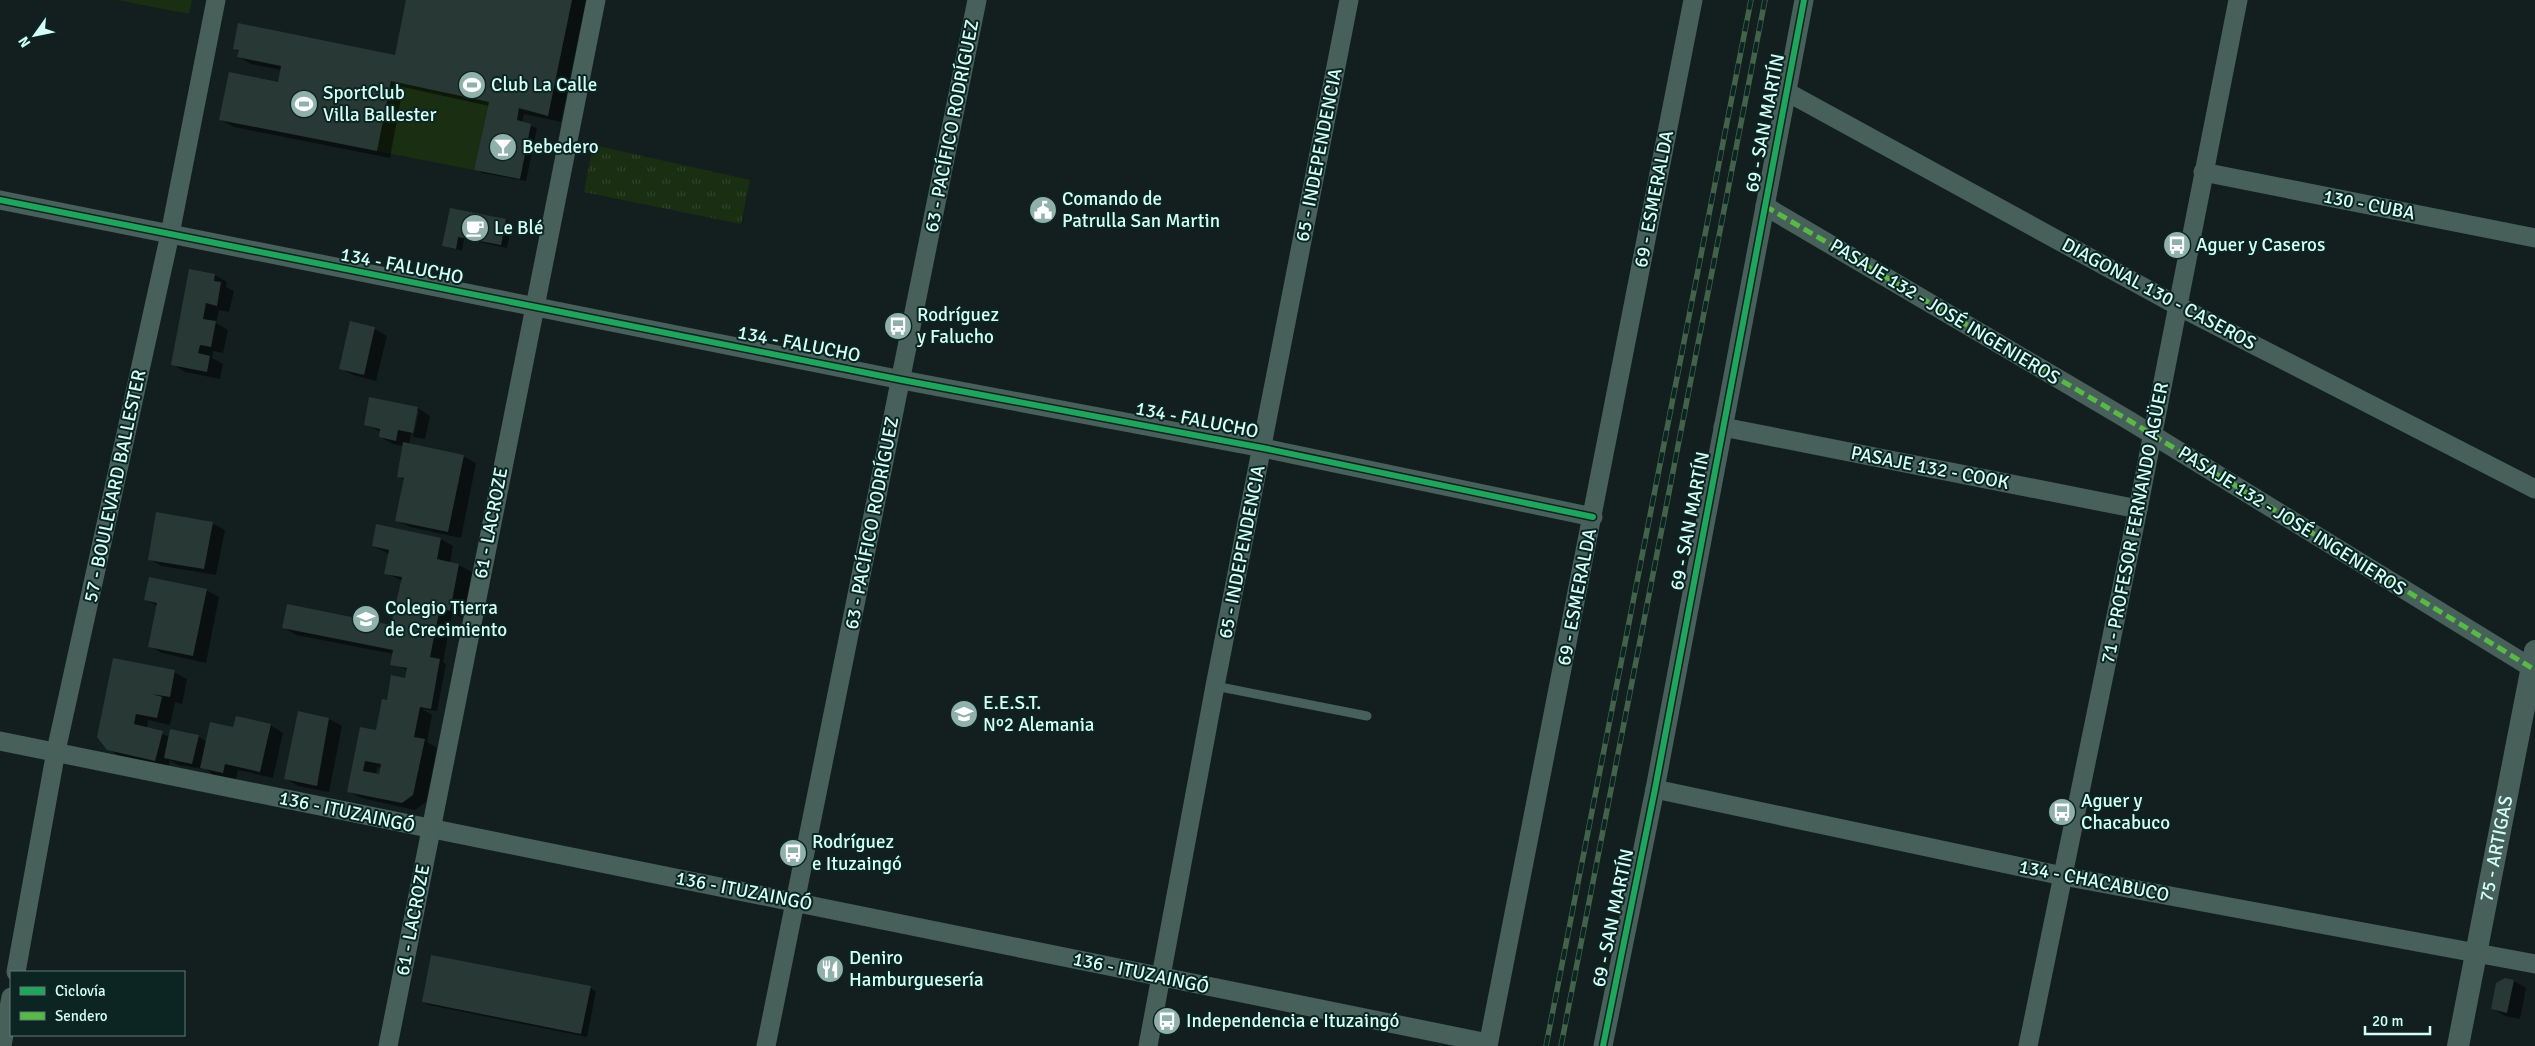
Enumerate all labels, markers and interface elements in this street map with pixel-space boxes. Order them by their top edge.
north arrow [10,10,60,60]
street label: 63 - PACÍFICO RODRÍGUEZ [920,18,984,234]
text: N [15,33,34,51]
street label: 69 - SAN MARTÍN [1740,52,1790,194]
street label: 65 - INDEPENDENCIA [1290,66,1348,244]
sports icon: Club La Calle [457,70,487,100]
place label: Club La Calle [491,73,597,97]
place label: SportClub Villa Ballester [323,81,437,127]
sports icon: SportClub Villa Ballester [289,89,319,119]
street label: 69 - ESMERALDA [1629,128,1679,270]
bar icon: Bebedero [488,132,518,162]
place label: Bebedero [522,135,599,159]
street label: 130 - CUBA [2321,184,2417,226]
place label: Comando de Patrulla San Martin [1062,187,1220,233]
public building icon: Comando de Patrulla San Martin [1028,195,1058,225]
cafe icon: Le Blé [460,213,490,243]
place label: Le Blé [494,216,544,240]
bus stop icon: Aguer y Caseros [2162,230,2192,260]
street label: DIAGONAL 130 - CASEROS [2058,233,2260,355]
place label: Aguer y Caseros [2196,233,2325,257]
street label: PASAJE 132 - JOSÉ INGENIEROS [1826,234,2064,390]
street label: 134 - FALUCHO [338,242,466,290]
place label: Rodríguez y Falucho [917,303,999,349]
bus stop icon: Rodríguez y Falucho [883,311,913,341]
street label: 134 - FALUCHO [735,320,863,368]
street label: 57 - BOULEVARD BALLESTER [79,368,151,604]
street label: 71 - PROFESOR FERNANDO AGÜER [2096,380,2174,666]
street label: 134 - FALUCHO [1133,396,1261,444]
street label: 63 - PACÍFICO RODRÍGUEZ [840,415,904,631]
street label: PASAJE 132 - COOK [1849,441,2012,495]
street label: PASAJE 132 - JOSÉ INGENIEROS [2174,441,2410,601]
street label: 69 - SAN MARTÍN [1665,450,1715,592]
street label: 65 - INDEPENDENCIA [1213,463,1271,641]
street label: 61 - LACROZE [468,465,514,581]
street label: 69 - ESMERALDA [1552,526,1602,668]
place label: Colegio Tierra de Crecimiento [385,596,507,642]
school or university icon: Colegio Tierra de Crecimiento [351,604,381,634]
place label: E.E.S.T. Nº2 Alemania [983,691,1094,737]
school or university icon: E.E.S.T. Nº2 Alemania [949,699,979,729]
street label: 136 - ITUZAINGÓ [277,786,417,838]
place label: Aguer y Chacabuco [2081,789,2170,835]
street label: 75 - ARTIGAS [2474,794,2519,904]
bus stop icon: Aguer y Chacabuco [2047,797,2077,827]
place label: Rodríguez e Ituzaingó [812,830,902,876]
bus stop icon: Rodríguez e Ituzaingó [778,838,808,868]
street label: 69 - SAN MARTÍN [1587,847,1639,989]
street label: 134 - CHACABUCO [2017,855,2171,907]
street label: 61 - LACROZE [390,862,436,978]
street label: 136 - ITUZAINGÓ [674,866,814,916]
place label: Deniro Hamburguesería [849,946,984,992]
street label: 136 - ITUZAINGÓ [1071,947,1211,999]
restaurant icon: Deniro Hamburguesería [815,954,845,984]
legend [10,971,185,1036]
text: Ciclovía [55,982,106,1000]
scale bar [2365,1004,2430,1036]
bus stop icon: Independencia e Ituzaingó [1152,1006,1182,1036]
text: Sendero [55,1007,108,1025]
place label: Independencia e Ituzaingó [1186,1009,1400,1033]
text: 20 m [2372,1012,2403,1030]

